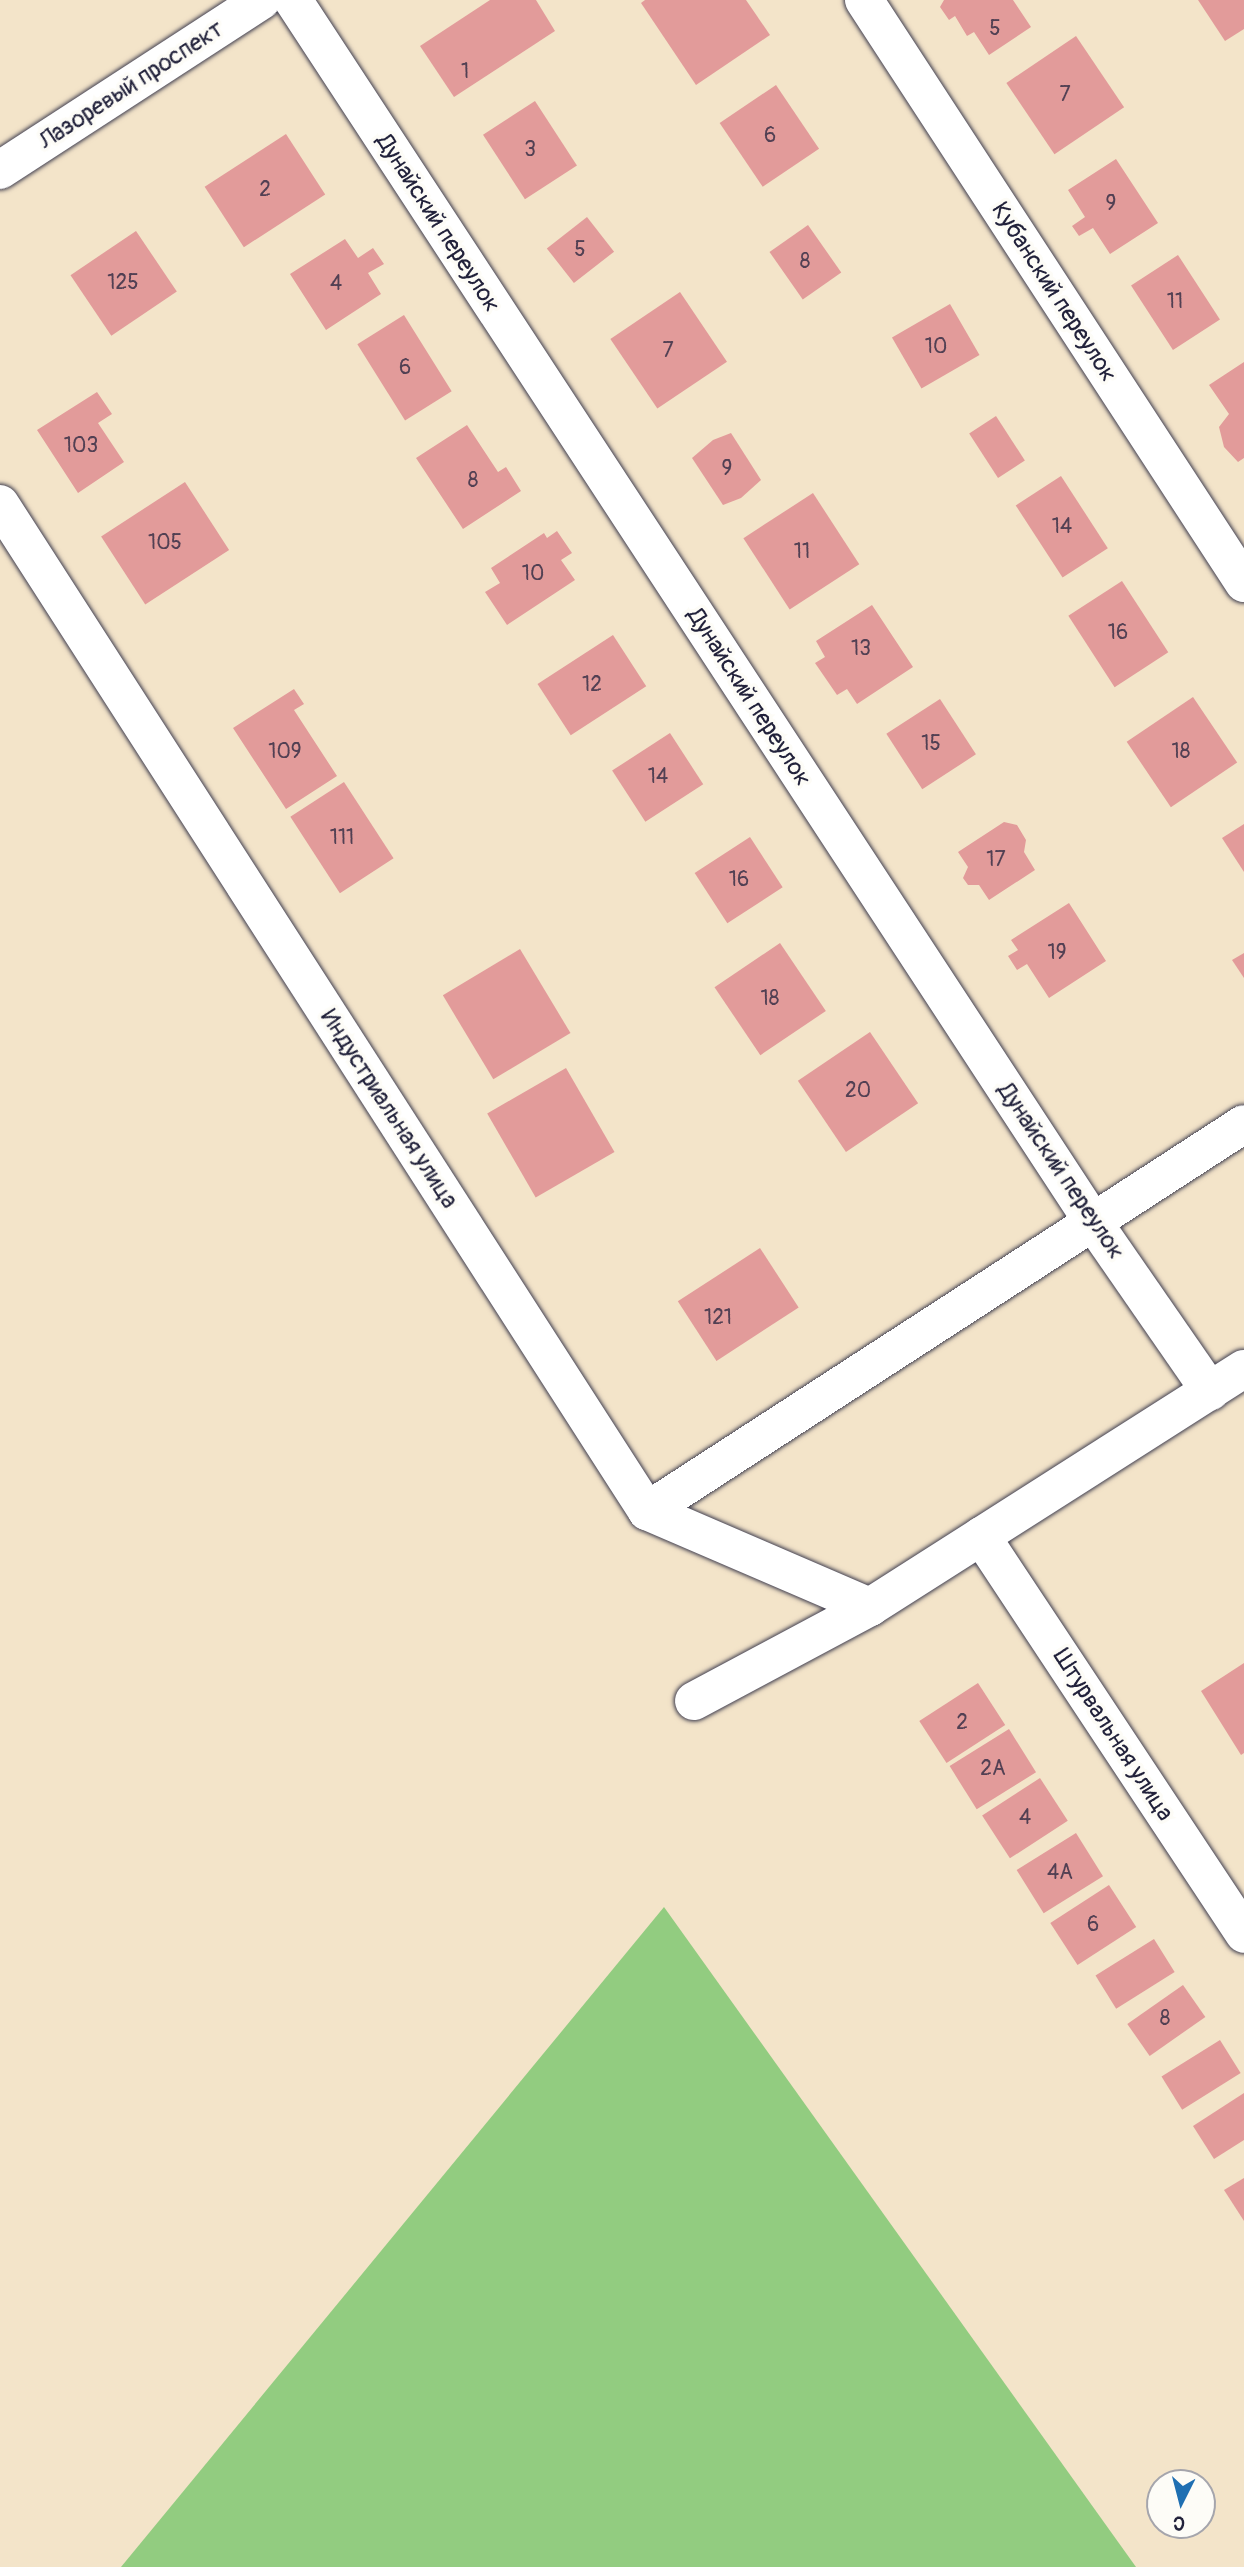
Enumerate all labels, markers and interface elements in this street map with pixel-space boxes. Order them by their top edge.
street label: Лазоревый проспект [33,15,229,155]
house number: 5 [989,16,1001,42]
house number: 1 [461,59,469,85]
house number: 7 [1059,82,1071,108]
house number: 6 [764,123,776,149]
street label: Дунайский переулок [370,129,506,317]
house number: 3 [524,137,536,163]
house number: 2 [259,177,271,203]
house number: 9 [1106,191,1116,217]
street label: Кубанский переулок [985,197,1123,387]
house number: 5 [574,237,586,263]
house number: 8 [800,249,810,275]
house number: 125 [107,270,139,296]
house number: 4 [330,271,342,297]
house number: 11 [1167,289,1183,315]
house number: 10 [925,334,947,360]
house number: 7 [662,338,674,364]
house number: 6 [399,355,411,381]
house number: 103 [64,433,98,459]
house number: 9 [722,456,732,482]
house number: 8 [468,468,478,494]
house number: 14 [1052,514,1072,540]
house number: 105 [148,530,182,556]
house number: 11 [794,539,810,565]
house number: 10 [522,561,544,587]
street label: Дунайский переулок [681,603,817,791]
house number: 16 [1108,620,1128,646]
house number: 13 [851,636,871,662]
house number: 12 [582,672,602,698]
house number: 15 [921,731,941,757]
house number: 109 [268,739,302,765]
house number: 18 [1172,739,1190,765]
house number: 14 [648,764,668,790]
house number: 111 [330,825,354,851]
house number: 17 [986,847,1006,873]
house number: 16 [729,867,749,893]
house number: 19 [1047,940,1067,966]
house number: 18 [761,986,779,1012]
street label: Индустриальная улица [314,1004,464,1214]
street label: Дунайский переулок [991,1077,1131,1265]
house number: 20 [845,1078,871,1104]
house number: 121 [704,1305,732,1331]
street label: Штурвальная улица [1047,1644,1179,1826]
house number: 2 [956,1710,968,1736]
house number: 2А [980,1756,1006,1782]
house number: 4 [1019,1805,1031,1831]
house number: 4А [1047,1860,1073,1886]
house number: 6 [1087,1912,1099,1938]
house number: 8 [1160,2006,1170,2032]
north arrow [1146,2469,1216,2539]
text: С [1172,2510,1186,2535]

